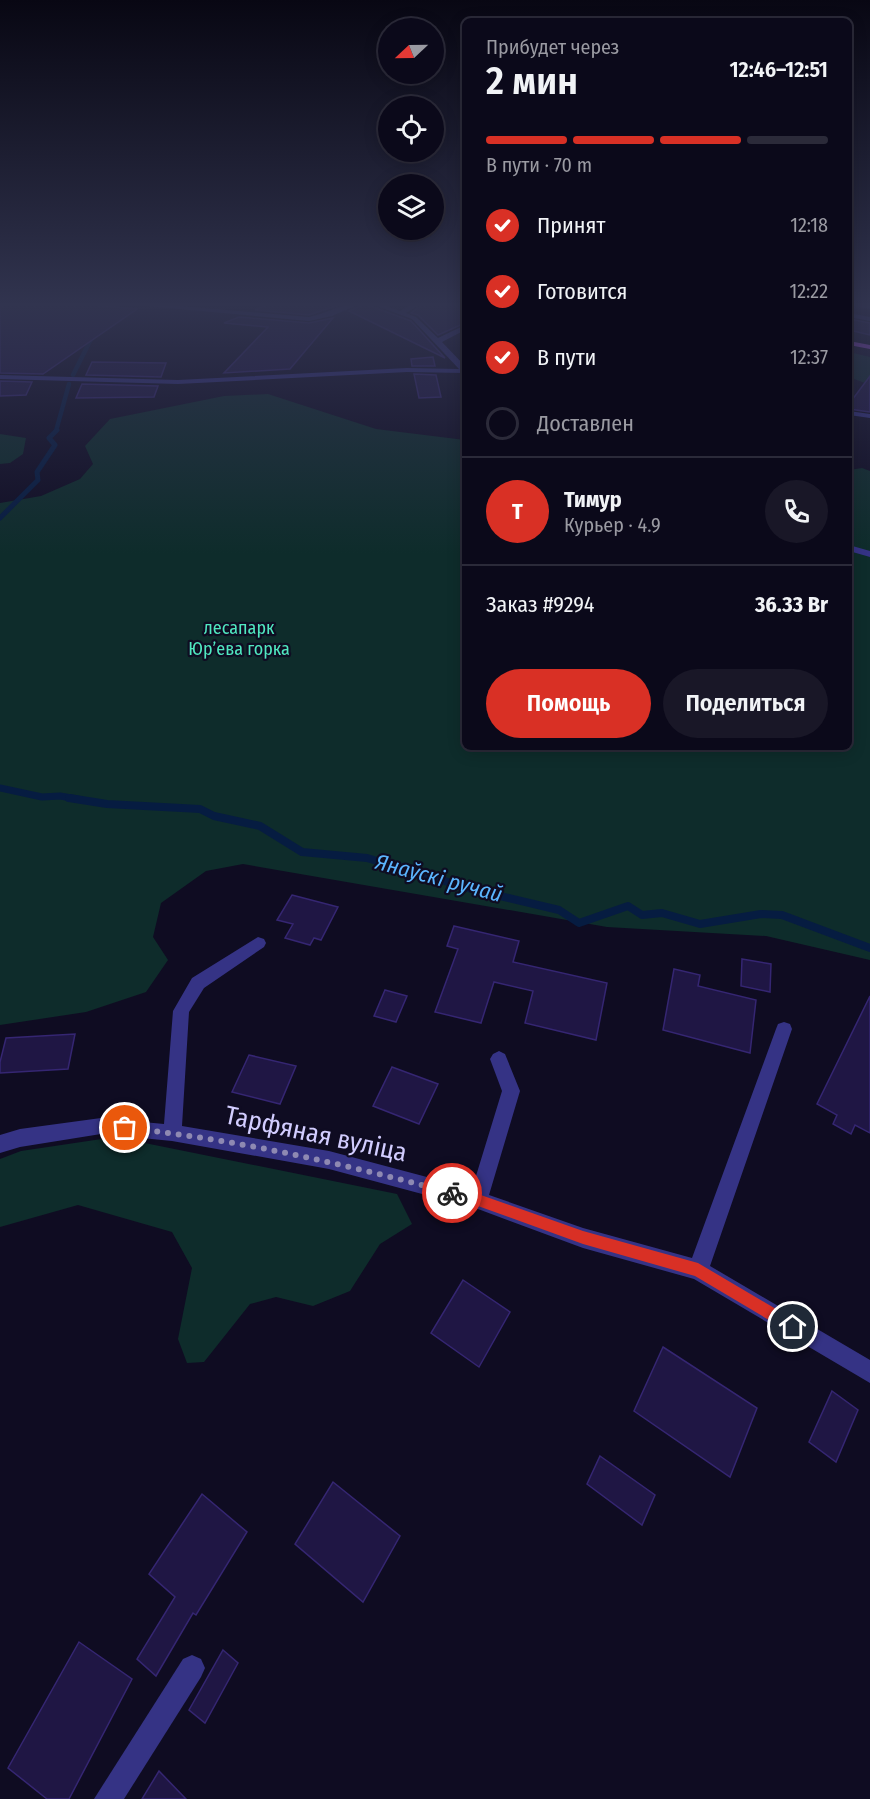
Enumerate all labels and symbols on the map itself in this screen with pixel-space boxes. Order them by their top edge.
north arrow [378,18,444,84]
park label: лесапарк Юрʼева горка [188,617,290,660]
water label: Янаўскі ручай [372,848,505,908]
street label: Тарфяная вуліца [222,1100,410,1168]
pin [99,1102,150,1153]
courier [422,1163,482,1223]
pin [767,1301,818,1352]

